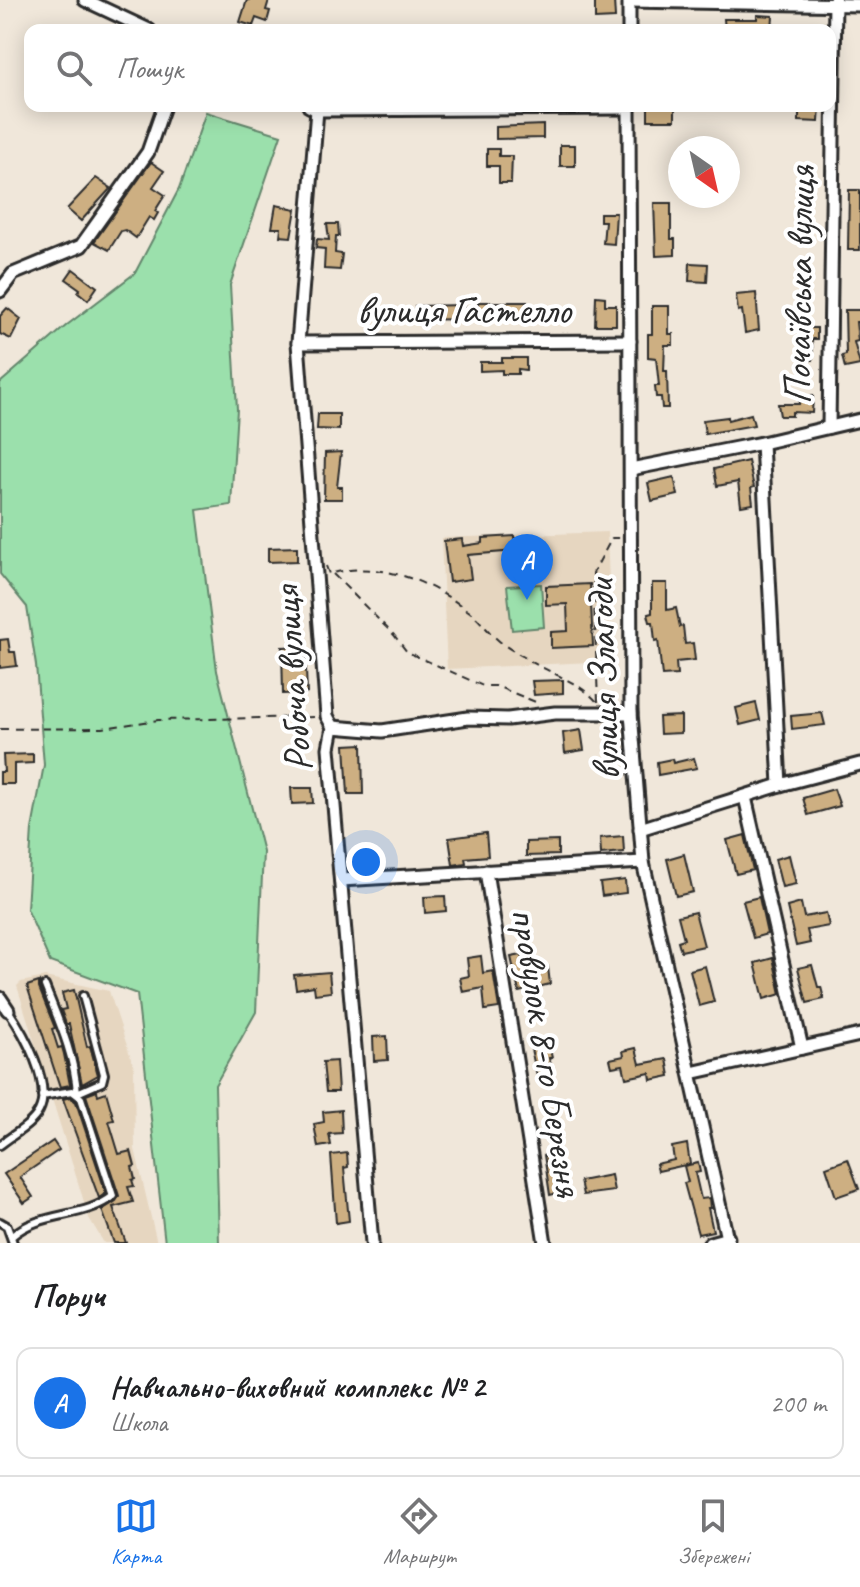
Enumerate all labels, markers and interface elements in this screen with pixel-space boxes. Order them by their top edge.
search box [24,24,836,112]
icon: search [52,46,96,90]
text: Пошук [116,49,183,87]
north arrow [668,136,740,208]
street label: Почаївська вулиця [772,164,826,405]
street label: вулиця Гастелло [357,285,573,335]
pin: A [501,534,553,600]
street label: вулиця Злагоди [574,575,631,781]
street label: Робоча вулиця [260,582,323,773]
your location [346,842,386,882]
street label: провулок 8-го Березня [499,904,595,1201]
text: Поруч [32,1274,105,1317]
text: Навчально-виховний комплекс № 2 [110,1368,485,1406]
text: A [53,1387,67,1420]
text: 200 m [770,1387,826,1420]
text: Школа [110,1406,167,1439]
tab: Карта [111,1494,161,1570]
tab: Маршрут [383,1494,456,1570]
tab: Збережені [677,1494,749,1570]

